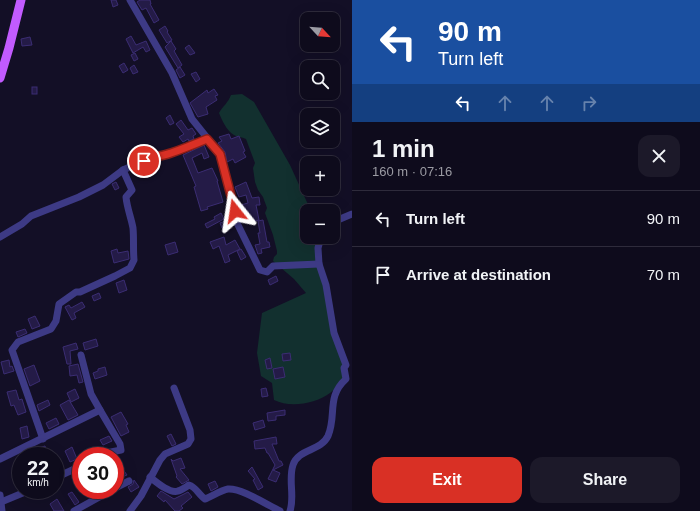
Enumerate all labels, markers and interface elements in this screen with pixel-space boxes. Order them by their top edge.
north arrow [300,12,340,52]
map controls [300,12,340,244]
icon: left [372,16,424,68]
text: 90 m [438,16,502,47]
text: Turn left [438,49,503,69]
button: search [300,60,340,100]
icon: left [452,92,474,114]
icon: ahead [494,92,516,114]
icon: ahead [536,92,558,114]
icon: right [578,92,600,114]
button: layers [300,108,340,148]
text: 1 min [372,135,435,162]
button: close [638,135,680,177]
pin [127,144,161,178]
icon: arrive [133,150,155,172]
button: + [300,156,340,196]
text: 160 m · 07:16 [372,164,452,179]
position arrow [214,190,256,232]
button: − [300,204,340,244]
icon: left [372,208,394,230]
text: Turn left [406,210,465,227]
text: 90 m [647,210,680,227]
icon: arrive [372,264,394,286]
text: Arrive at destination [406,266,551,283]
text: 70 m [647,266,680,283]
speed limit sign: 30 [72,447,124,499]
text: 22 [27,457,49,479]
button: Exit [372,457,522,503]
button: Share [530,457,680,503]
text: km/h [27,477,49,488]

